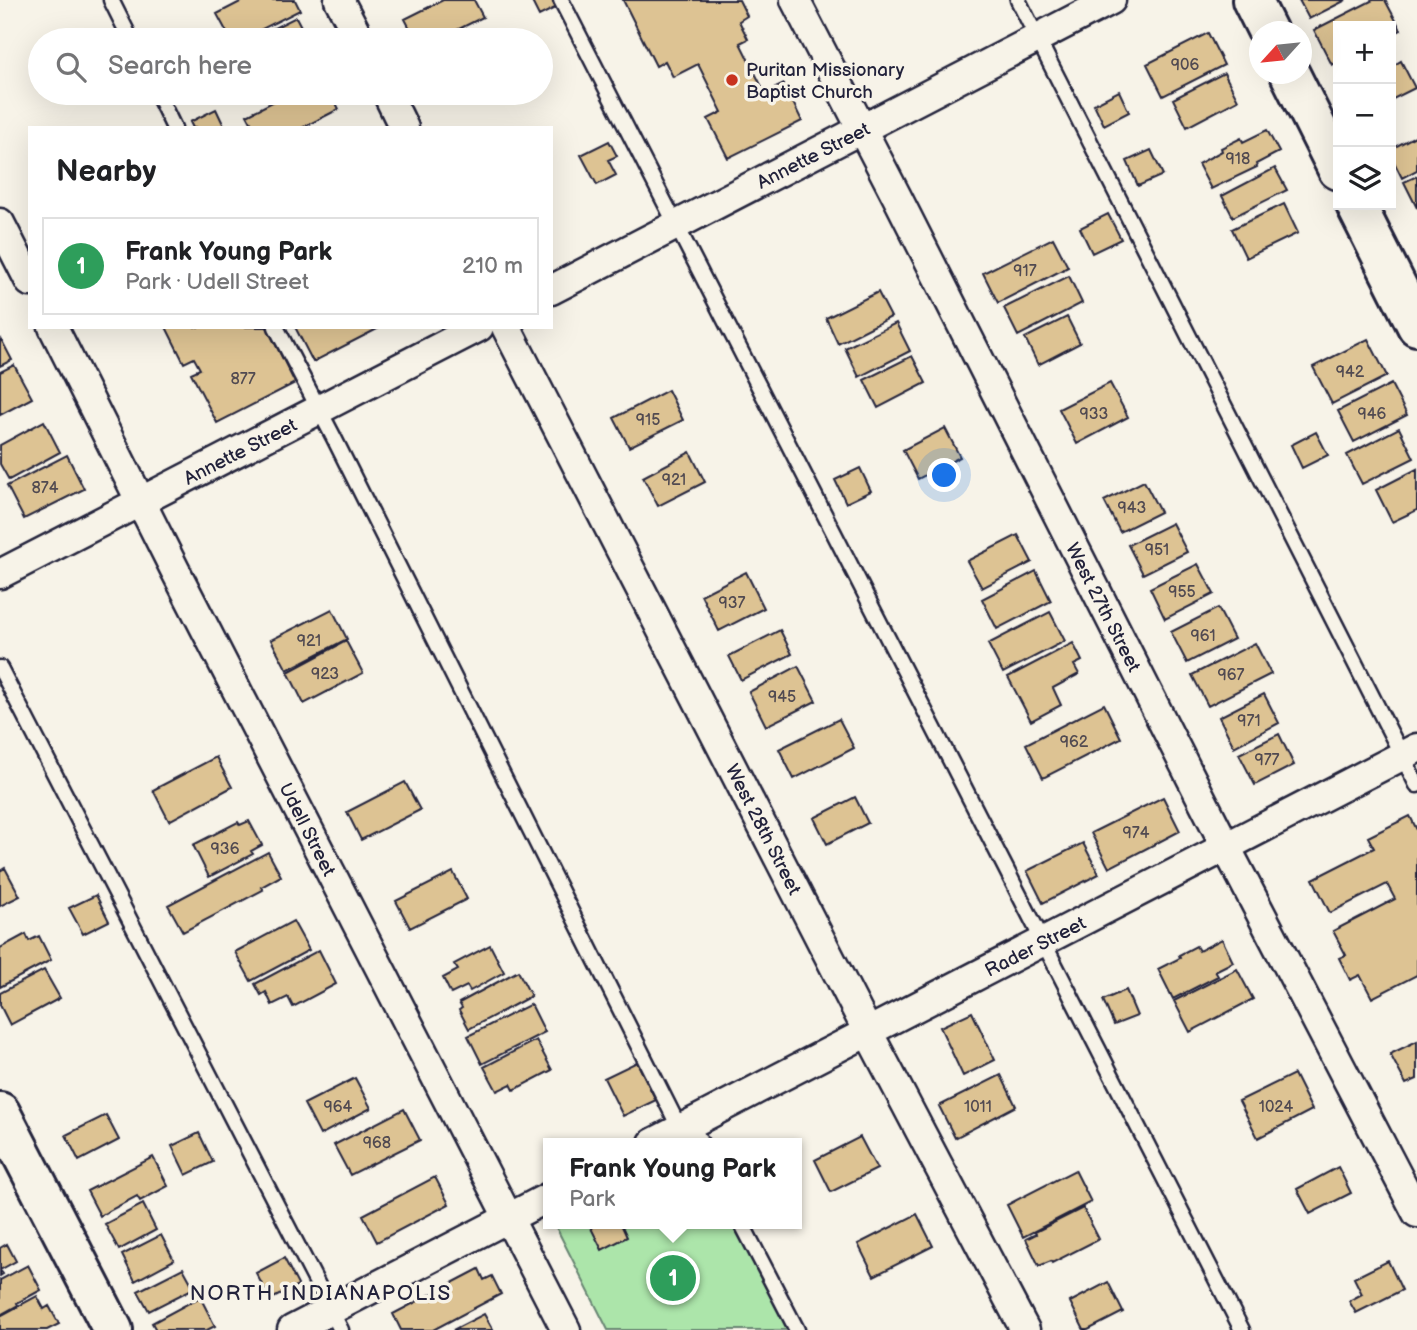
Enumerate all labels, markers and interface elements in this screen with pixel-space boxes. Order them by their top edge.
north arrow [1249,21,1312,84]
map controls [1333,21,1396,210]
button: + [1333,21,1396,84]
search box [28,28,553,105]
icon: search [52,48,90,86]
text: Search here [108,51,252,82]
house number: 906 [1171,56,1199,75]
place label: Puritan Missionary Baptist Church [746,59,905,104]
marker: Puritan Missionary Baptist Church [724,72,740,88]
button: − [1333,84,1396,147]
street label: Annette Street [753,118,874,195]
button: layers [1333,147,1396,210]
house number: 918 [1226,150,1250,169]
text: Nearby [56,154,156,190]
text: Frank Young Park [125,237,332,268]
text: 1 [76,252,86,280]
text: 210 m [462,252,523,280]
house number: 917 [1013,262,1037,281]
text: Park · Udell Street [125,268,309,296]
house number: 942 [1336,363,1365,382]
house number: 877 [230,370,256,389]
house number: 933 [1080,405,1109,424]
house number: 946 [1358,405,1387,424]
house number: 915 [636,411,660,430]
street label: Annette Street [180,414,301,491]
your location [927,458,961,492]
house number: 921 [662,471,686,490]
house number: 874 [32,479,59,498]
house number: 943 [1118,499,1147,518]
street label: West 27th Street [1060,539,1145,676]
house number: 951 [1145,541,1169,560]
house number: 955 [1168,583,1196,602]
house number: 937 [719,594,746,613]
house number: 961 [1190,627,1216,646]
house number: 921 [297,632,321,651]
house number: 923 [311,665,339,684]
house number: 967 [1218,666,1245,685]
house number: 945 [768,688,796,707]
house number: 971 [1237,712,1261,731]
house number: 962 [1060,733,1089,752]
house number: 977 [1255,751,1280,770]
street label: West 28th Street [720,761,806,899]
street label: Udell Street [273,779,340,880]
house number: 974 [1123,824,1150,843]
house number: 936 [211,840,240,859]
street label: Rader Street [981,912,1090,983]
house number: 964 [324,1098,353,1117]
house number: 1011 [964,1098,992,1117]
house number: 1024 [1259,1098,1294,1117]
house number: 968 [363,1134,391,1153]
popup [543,1138,802,1229]
text: Frank Young Park [569,1154,776,1185]
text: Park [569,1185,615,1213]
pin: 1 [650,1252,696,1304]
district label: NORTH INDIANAPOLIS [190,1281,452,1306]

